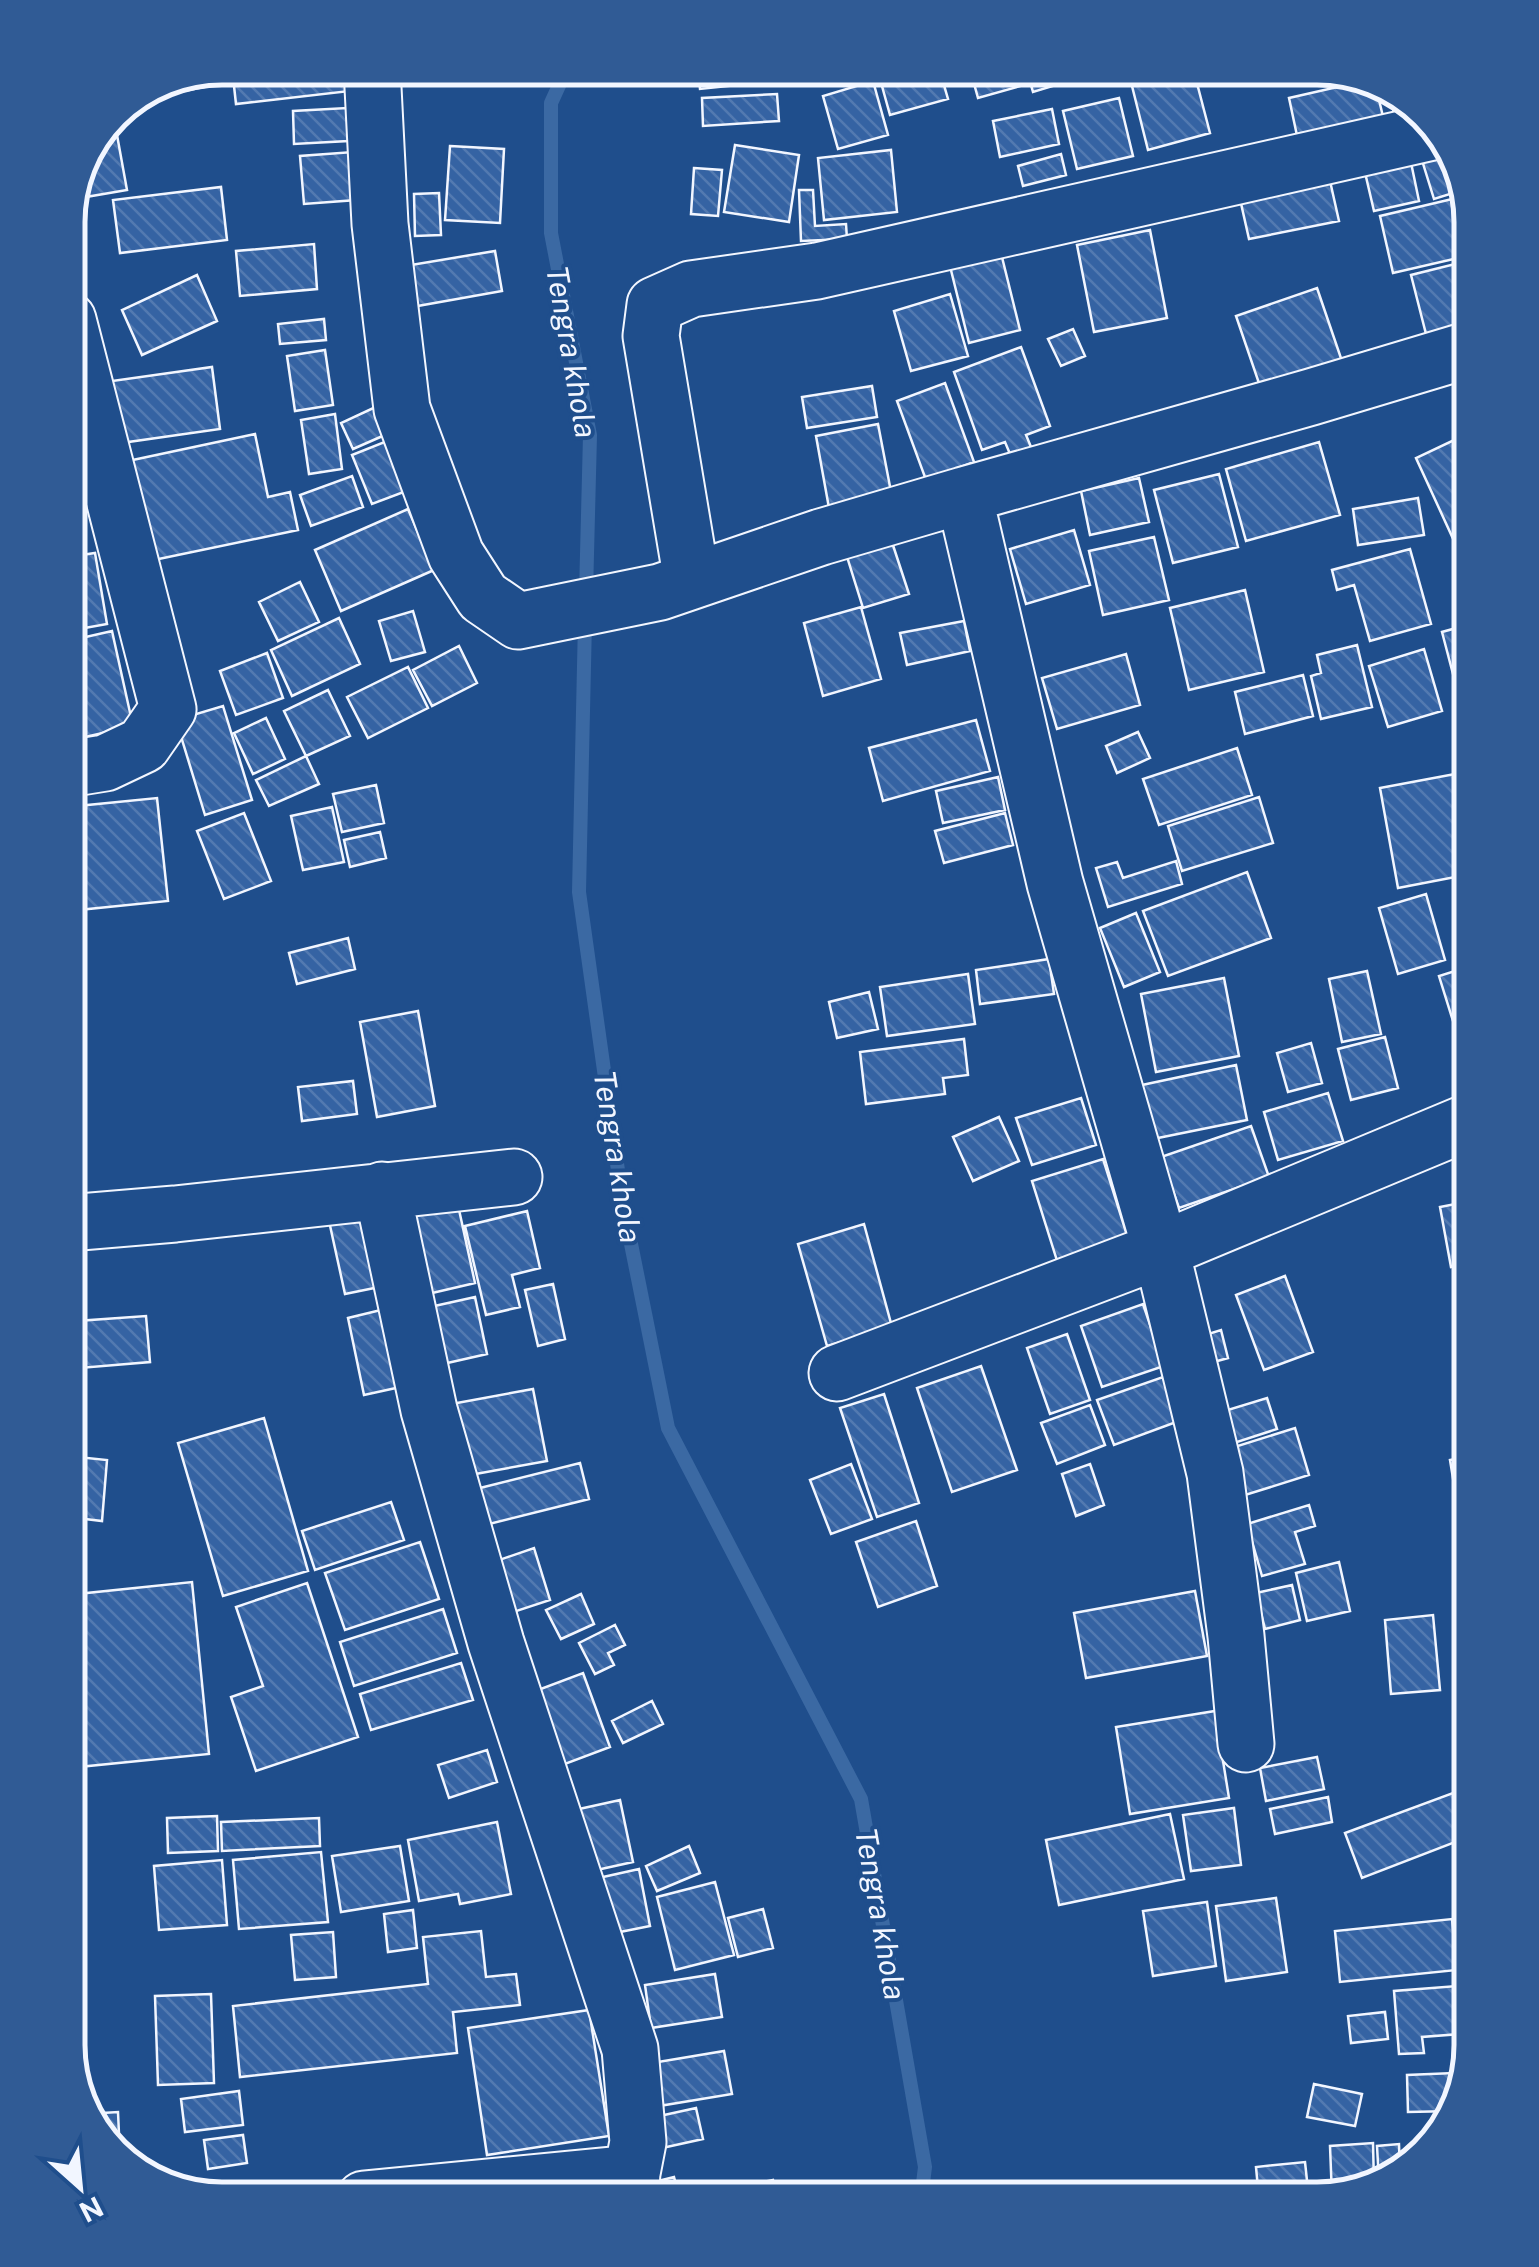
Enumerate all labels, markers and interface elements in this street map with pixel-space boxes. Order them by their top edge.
water label: Tengra khola [539,263,605,441]
water label: Tengra khola [587,1068,649,1246]
water label: Tengra khola [848,1825,914,2003]
north arrow [30,2137,130,2237]
text: N [74,2190,109,2229]

